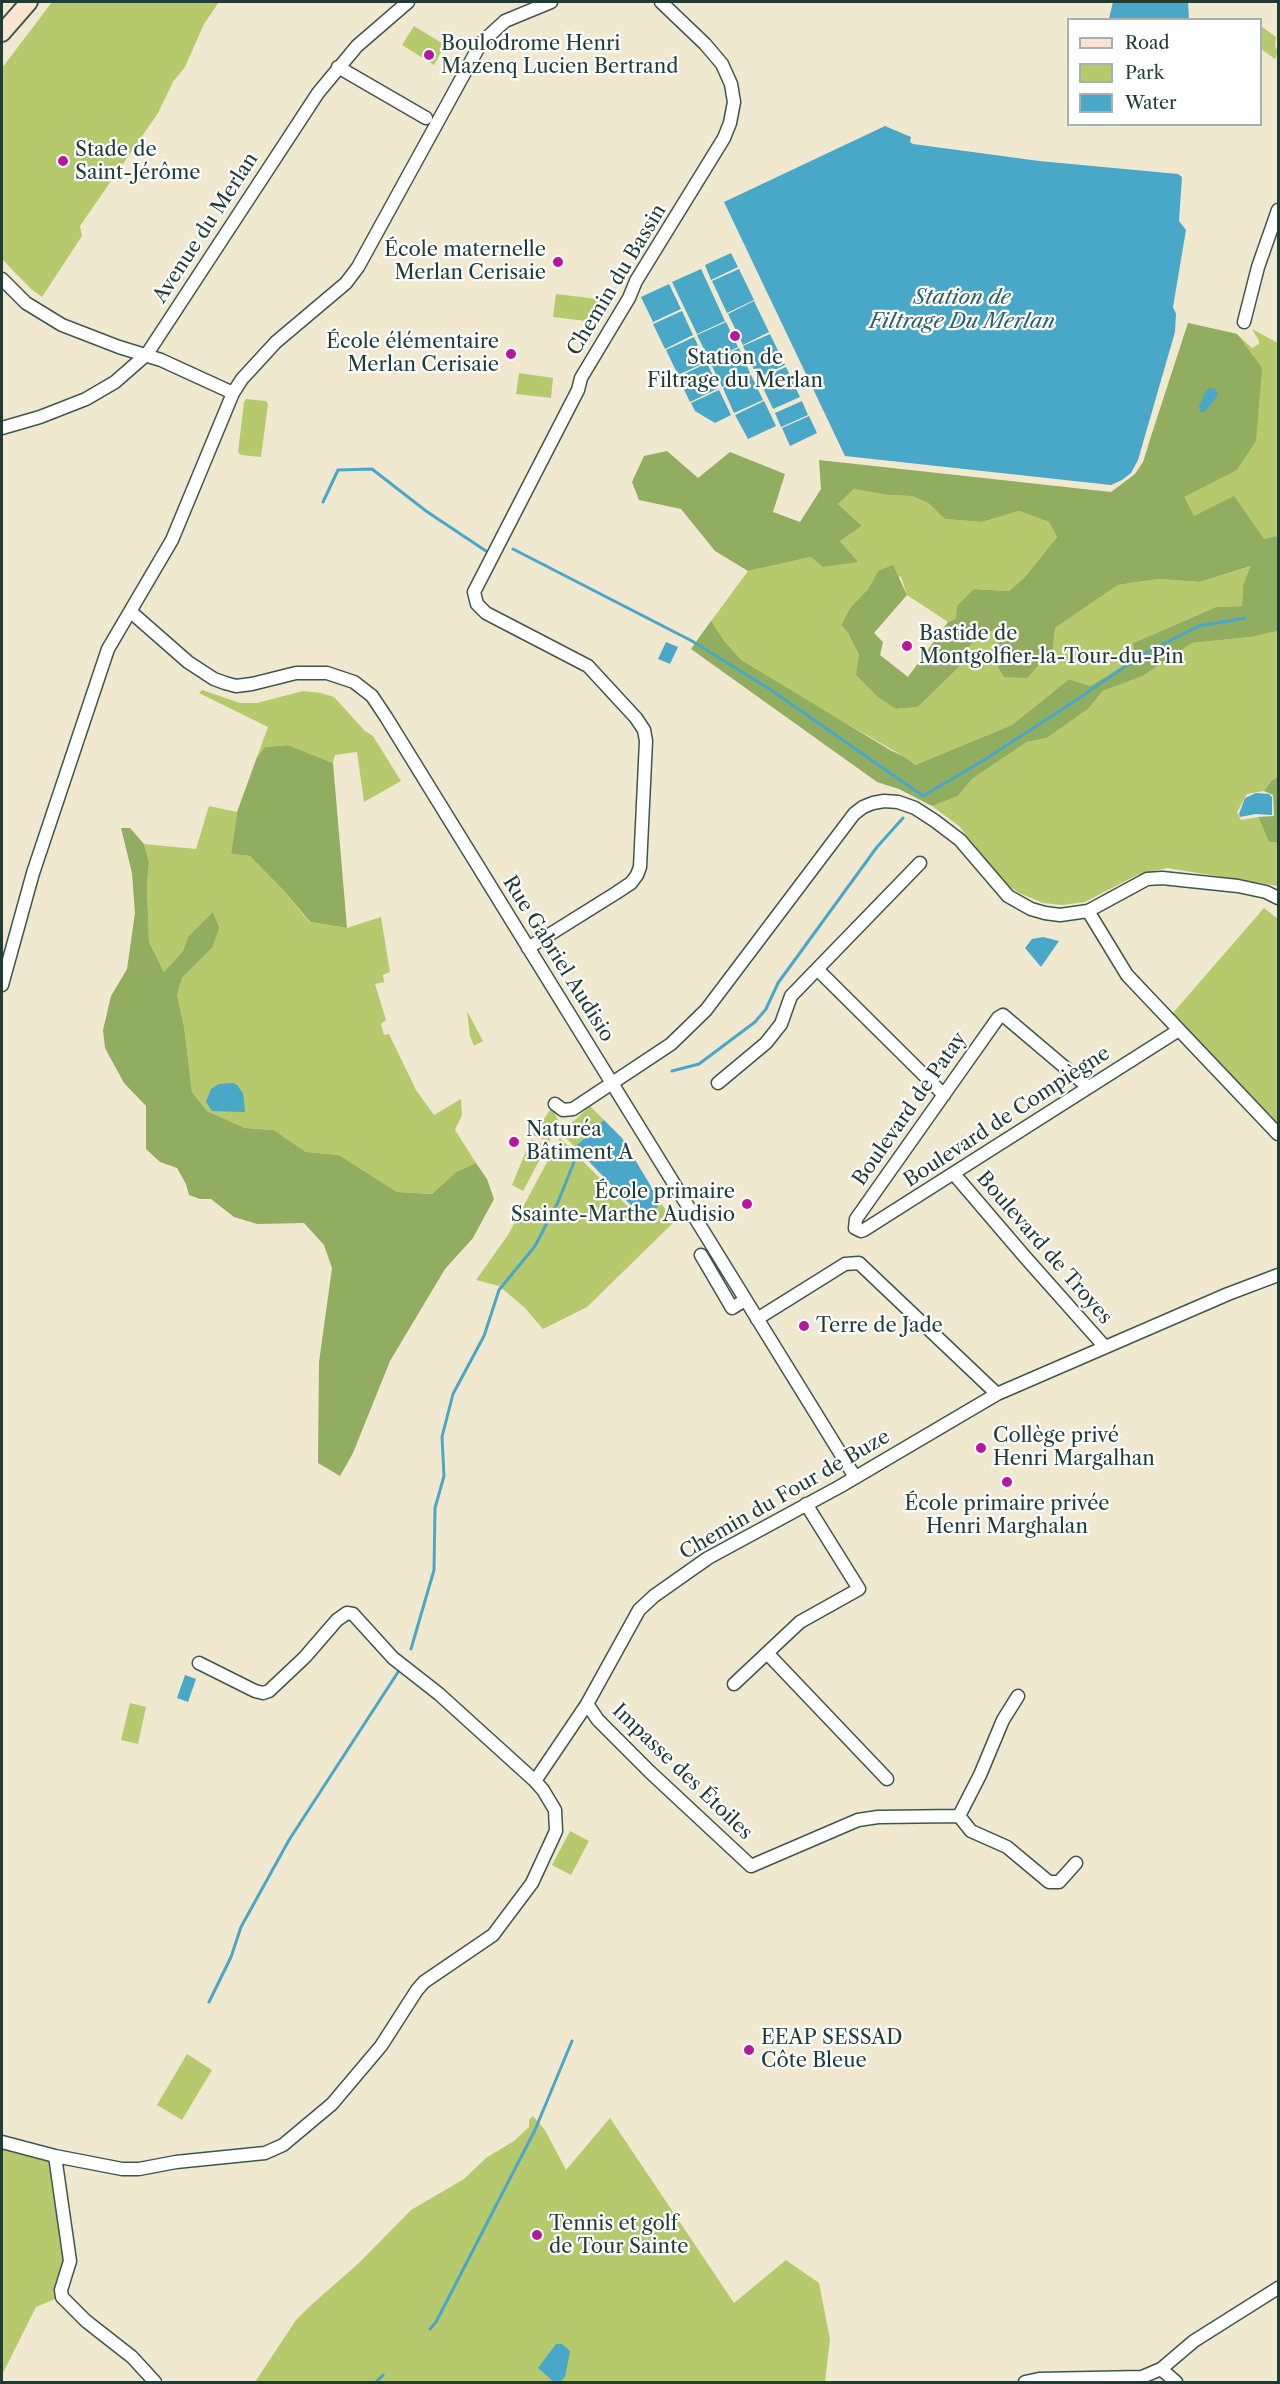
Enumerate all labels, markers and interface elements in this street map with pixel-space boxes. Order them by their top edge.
legend [1067,18,1262,126]
place label: Boulodrome Henri Mazenq Lucien Bertrand [441,32,678,79]
text: Road [1125,32,1170,54]
marker: Boulodrome Henri Mazenq Lucien Bertrand [422,48,436,62]
text: Park [1125,62,1164,84]
text: Water [1125,92,1177,114]
place label: Stade de Saint-Jérôme [75,138,201,185]
street label: Avenue du Merlan [148,148,264,308]
marker: Stade de Saint-Jérôme [56,154,70,168]
street label: Chemin du Bassin [562,200,672,360]
place label: École maternelle Merlan Cerisaie [384,238,546,285]
marker: École maternelle Merlan Cerisaie [551,255,565,269]
water label: Station de Filtrage Du Merlan [869,285,1055,335]
marker: Station de Filtrage du Merlan [728,329,742,343]
place label: École élémentaire Merlan Cerisaie [326,330,499,377]
place label: Station de Filtrage du Merlan [647,346,823,393]
marker: École élémentaire Merlan Cerisaie [504,347,518,361]
place label: Bastide de Montgolfier-la-Tour-du-Pin [919,622,1184,669]
marker: Bastide de Montgolfier-la-Tour-du-Pin [900,639,914,653]
street label: Rue Gabriel Audisio [497,871,619,1047]
street label: Boulevard de Patay [848,1027,972,1191]
street label: Boulevard de Compiègne [900,1041,1114,1193]
place label: Naturéa Bâtiment A [526,1118,633,1165]
marker: Naturéa Bâtiment A [507,1135,521,1149]
street label: Boulevard de Troyes [971,1167,1117,1329]
place label: École primaire Ssainte-Marthe Audisio [511,1180,735,1227]
marker: École primaire Ssainte-Marthe Audisio [740,1197,754,1211]
place label: Terre de Jade [816,1314,943,1338]
marker: Terre de Jade [797,1319,811,1333]
place label: Collège privé Henri Margalhan [993,1424,1155,1471]
street label: Chemin du Four de Buze [676,1425,894,1565]
marker: Collège privé Henri Margalhan [974,1441,988,1455]
marker: École primaire privée Henri Marghalan [1000,1475,1014,1489]
place label: École primaire privée Henri Marghalan [904,1492,1110,1539]
street label: Impasse des Étoiles [607,1699,757,1845]
place label: EEAP SESSAD Côte Bleue [761,2026,902,2073]
marker: EEAP SESSAD Côte Bleue [742,2043,756,2057]
place label: Tennis et golf de Tour Sainte [549,2212,688,2259]
marker: Tennis et golf de Tour Sainte [530,2228,544,2242]

